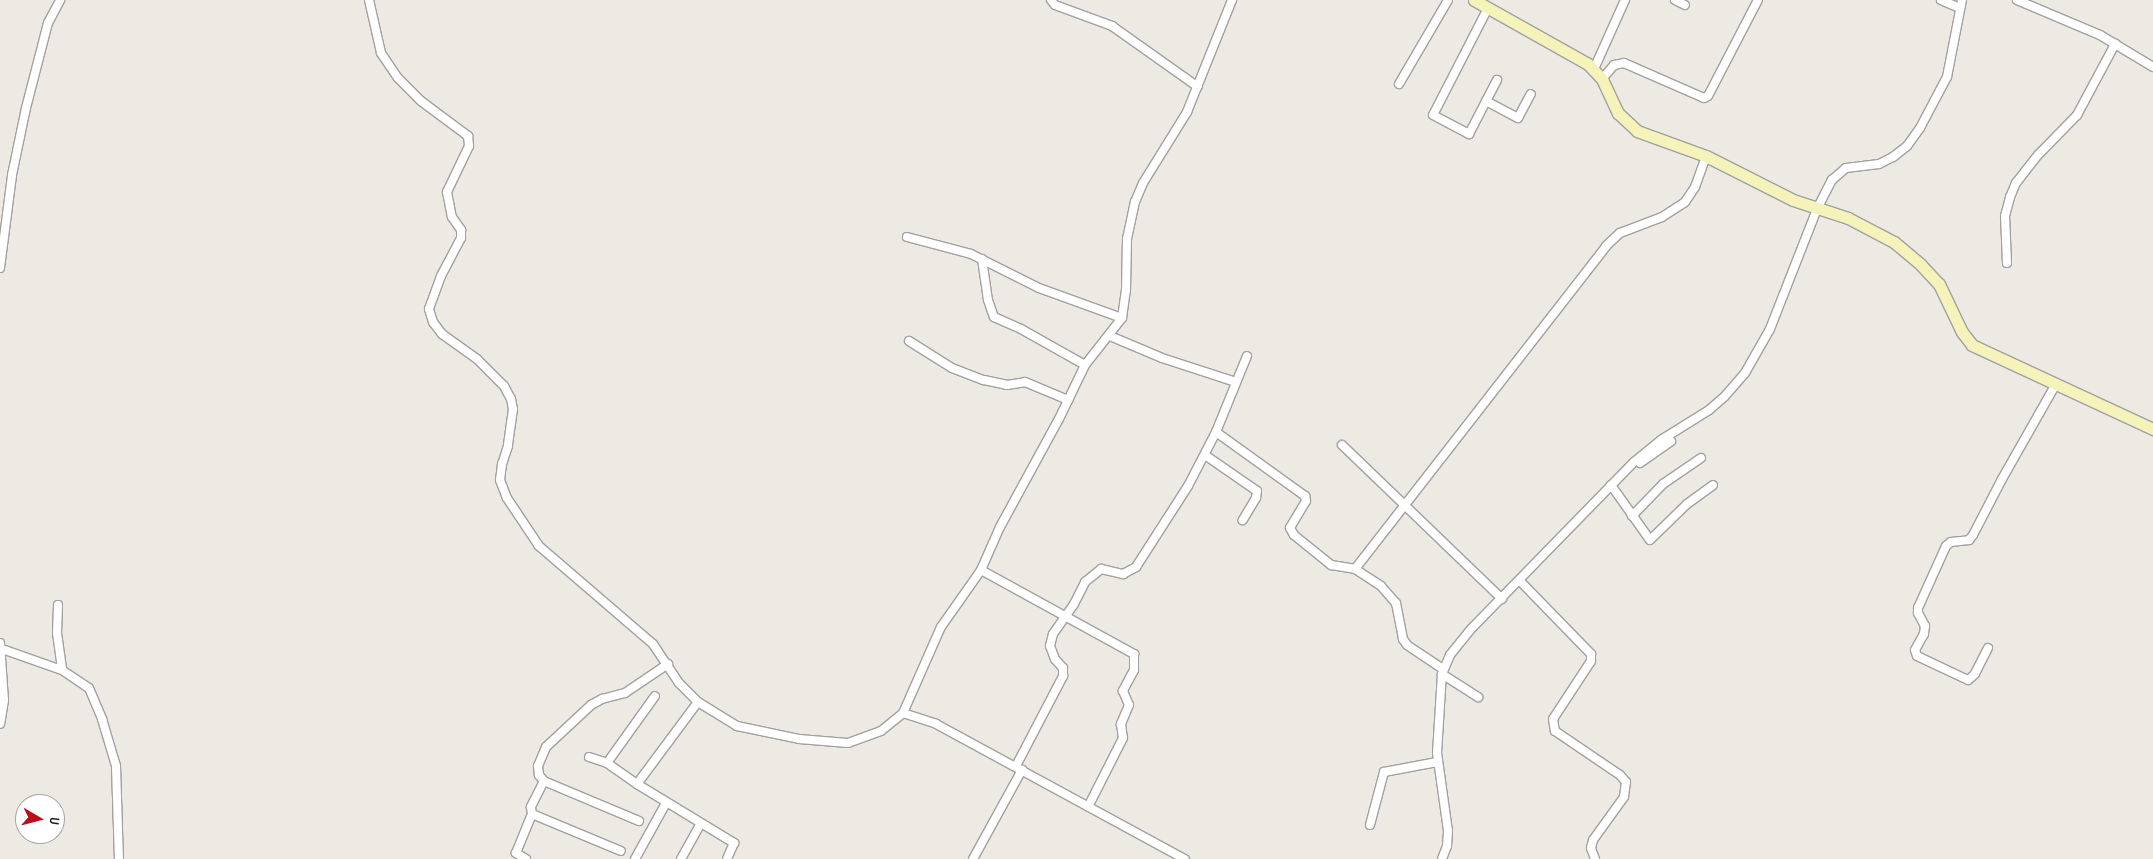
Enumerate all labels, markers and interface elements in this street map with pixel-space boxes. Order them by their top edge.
north arrow [15,794,65,844]
text: U [45,816,63,826]

